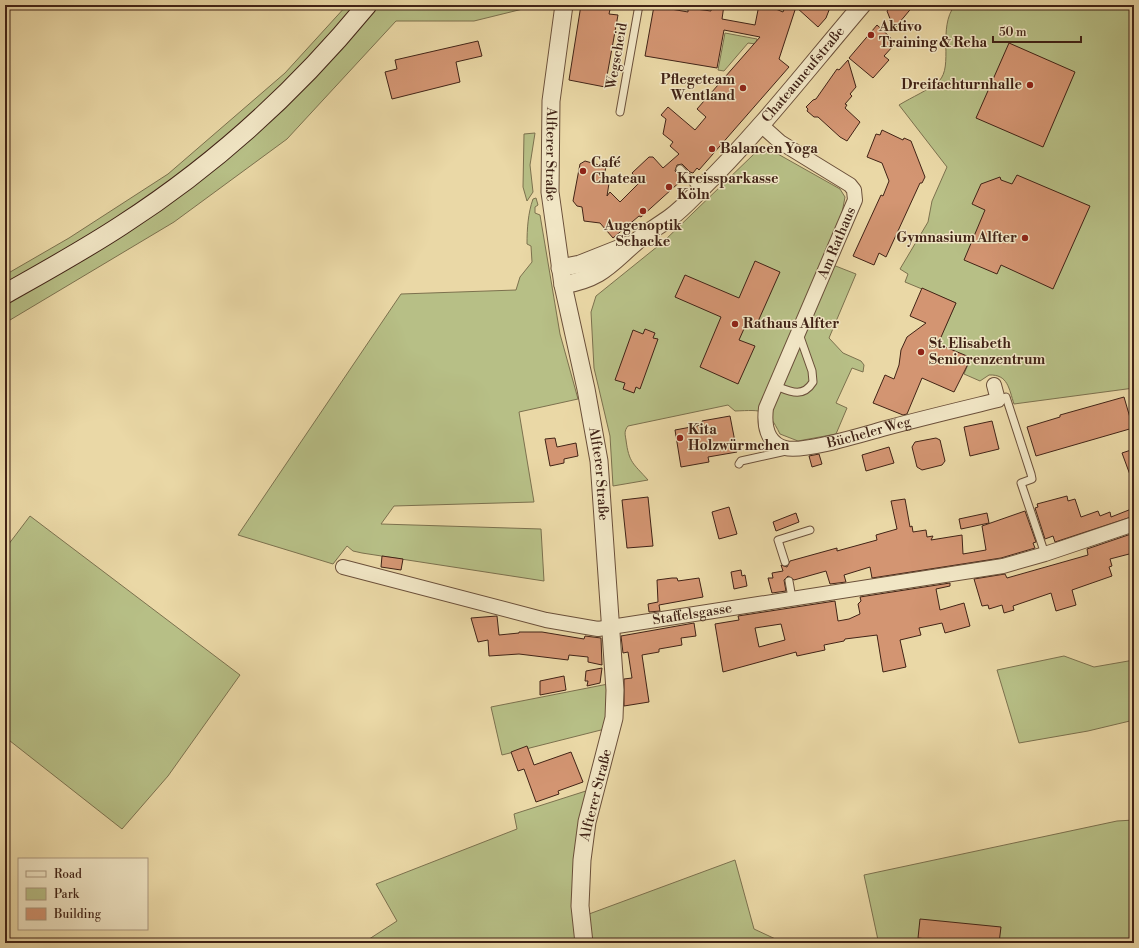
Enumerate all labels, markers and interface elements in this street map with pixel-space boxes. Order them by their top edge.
place label: Aktivo Training & Reha [878,18,988,52]
scale bar [993,18,1081,44]
street label: Wegscheid [602,21,632,92]
street label: Chateauneufstraße [758,23,849,126]
text: 50 m [999,25,1027,40]
marker: Aktivo Training & Reha [866,30,876,40]
place label: Pflegeteam Wentland [661,71,735,105]
place label: Dreifachturnhalle [901,76,1022,94]
marker: Dreifachturnhalle [1025,80,1035,90]
marker: Pflegeteam Wentland [738,83,748,93]
street label: Alfterer Straße [541,106,560,202]
place label: Balancen Yoga [720,140,818,158]
marker: Balancen Yoga [707,144,717,154]
place label: Café Chateau [591,154,646,188]
marker: Café Chateau [578,166,588,176]
place label: Kreissparkasse Köln [677,170,779,204]
marker: Kreissparkasse Köln [664,182,674,192]
street label: Am Rathaus [813,204,860,283]
marker: Augenoptik Schacke [638,206,648,216]
place label: Augenoptik Schacke [603,217,682,251]
place label: Gymnasium Alfter [896,229,1017,247]
marker: Gymnasium Alfter [1020,233,1030,243]
place label: Rathaus Alfter [743,315,839,333]
marker: Rathaus Alfter [730,319,740,329]
place label: St. Elisabeth Seniorenzentrum [929,335,1046,369]
marker: St. Elisabeth Seniorenzentrum [916,347,926,357]
street label: Bücheler Weg [824,413,914,453]
place label: Kita Holzwürmchen [688,421,790,455]
street label: Alfterer Straße [584,424,612,521]
marker: Kita Holzwürmchen [675,433,685,443]
street label: Staffelsgasse [651,599,733,629]
street label: Alfterer Straße [576,747,616,844]
legend [18,858,148,930]
text: Road [54,867,82,882]
text: Park [54,887,80,902]
text: Building [53,907,102,922]

